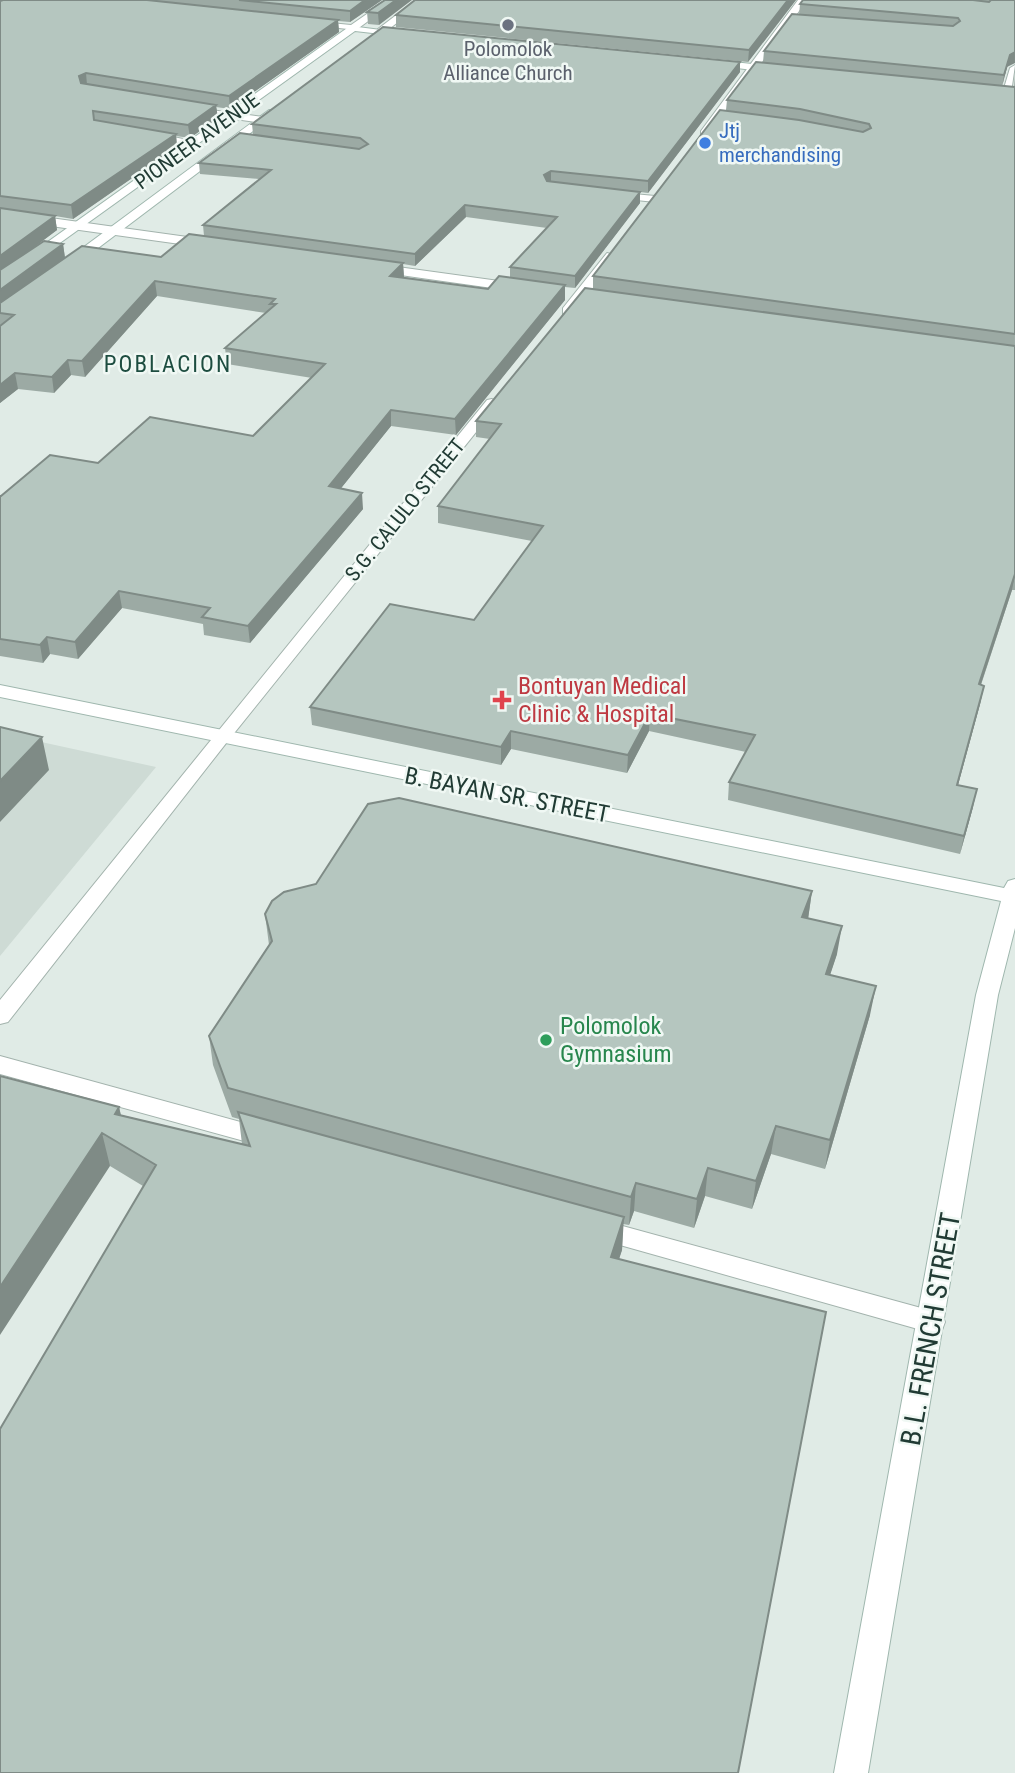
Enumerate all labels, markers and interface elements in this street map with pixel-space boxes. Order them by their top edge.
marker: Polomolok Alliance Church [500,17,516,33]
place label: Polomolok Alliance Church [443,37,573,85]
street label: PIONEER AVENUE [130,88,264,194]
place label: Jtj merchandising [719,119,841,167]
marker: Jtj merchandising [697,135,713,151]
district label: POBLACION [104,351,232,378]
street label: S.G. CALULO STREET [340,434,470,586]
place label: Bontuyan Medical Clinic & Hospital [518,672,687,728]
marker: Bontuyan Medical Clinic & Hospital [492,690,512,710]
street label: B. BAYAN SR. STREET [402,761,612,829]
place label: Polomolok Gymnasium [560,1012,672,1068]
marker: Polomolok Gymnasium [538,1032,554,1048]
street label: B.L. FRENCH STREET [894,1210,967,1448]

